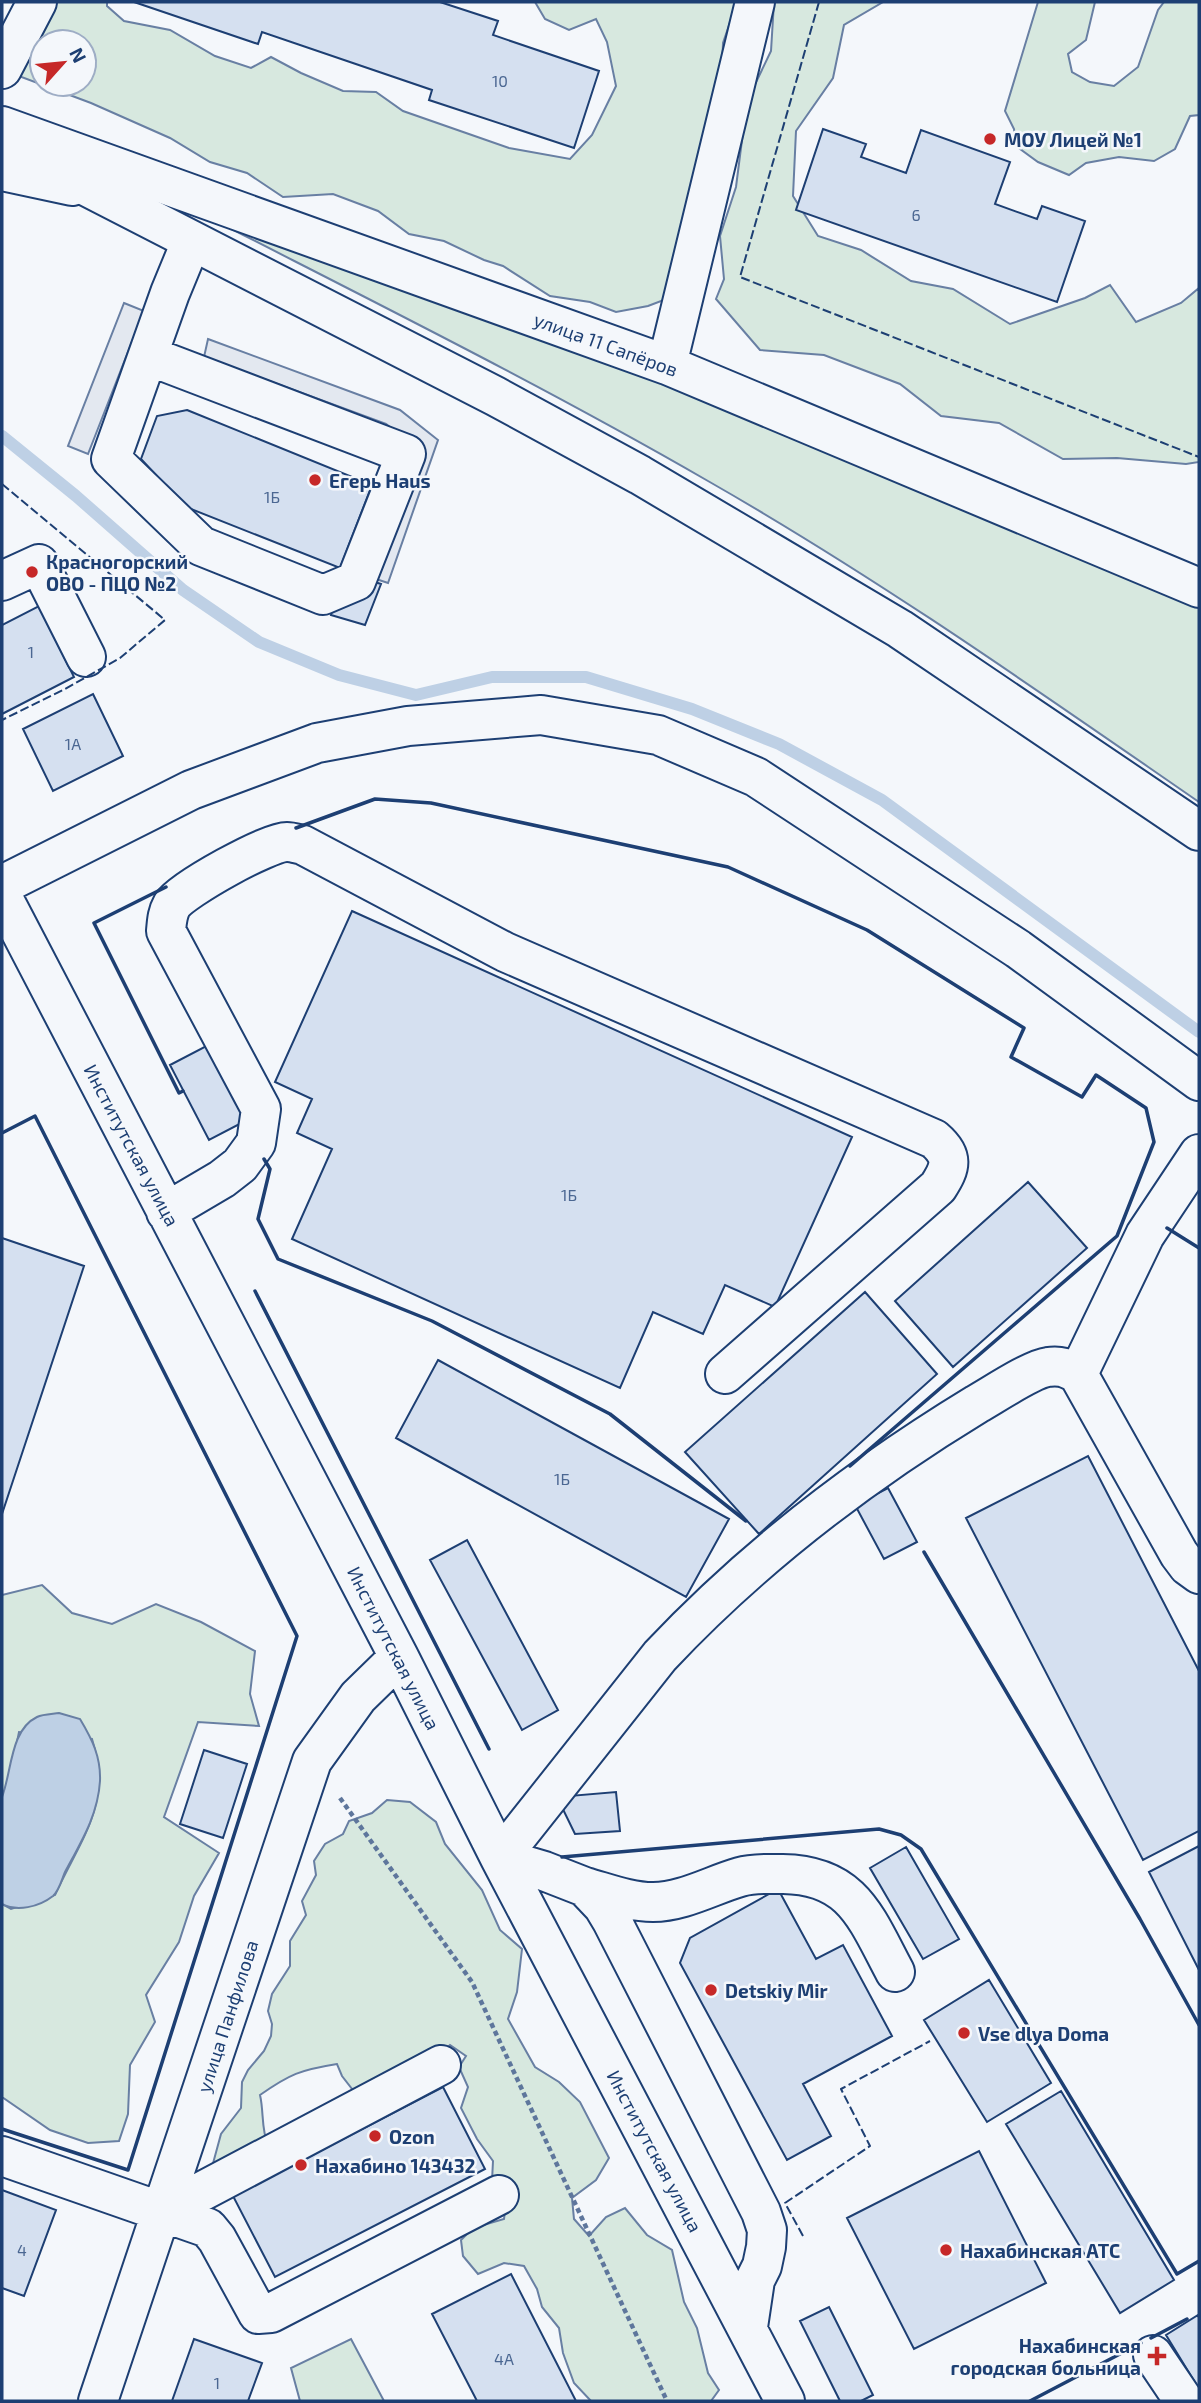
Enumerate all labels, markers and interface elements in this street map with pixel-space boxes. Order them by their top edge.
north arrow [28,28,98,98]
text: N [65,44,92,66]
house number: 10 [492,71,508,90]
place label: МОУ Лицей №1 [1004,128,1142,151]
marker: МОУ Лицей №1 [982,131,998,147]
house number: 6 [911,205,921,224]
street label: улица 11 Сапёров [530,307,681,382]
place label: Егерь Haus [329,469,431,492]
marker: Егерь Haus [307,472,323,488]
house number: 1Б [264,487,280,506]
place label: Красногорский ОВО - ПЦО №2 [46,550,188,595]
marker: Красногорский ОВО - ПЦО №2 [24,564,40,580]
house number: 1 [28,642,34,661]
house number: 1А [65,734,81,753]
street label: Институтская улица [79,1060,184,1230]
house number: 1Б [561,1185,577,1204]
house number: 1Б [554,1469,570,1488]
street label: Институтская улица [342,1562,445,1734]
street label: улица Панфилова [192,1937,263,2095]
place label: Detskiy Mir [725,1979,828,2003]
marker: Detskiy Mir [703,1982,719,1998]
place label: Vse dlya Doma [978,2022,1109,2046]
marker: Vse dlya Doma [956,2025,972,2041]
street label: Институтская улица [602,2066,707,2236]
place label: Ozon [389,2125,435,2148]
marker: Ozon [367,2128,383,2144]
place label: Нахабино 143432 [315,2154,476,2177]
marker: Нахабино 143432 [293,2157,309,2173]
place label: Нахабинская АТС [960,2239,1120,2262]
house number: 4 [17,2240,27,2259]
marker: Нахабинская АТС [938,2242,954,2258]
place label: Нахабинская городская больница [951,2334,1141,2379]
marker: Нахабинская городская больница [1147,2346,1167,2366]
house number: 4А [494,2349,514,2368]
house number: 1 [214,2373,220,2392]

